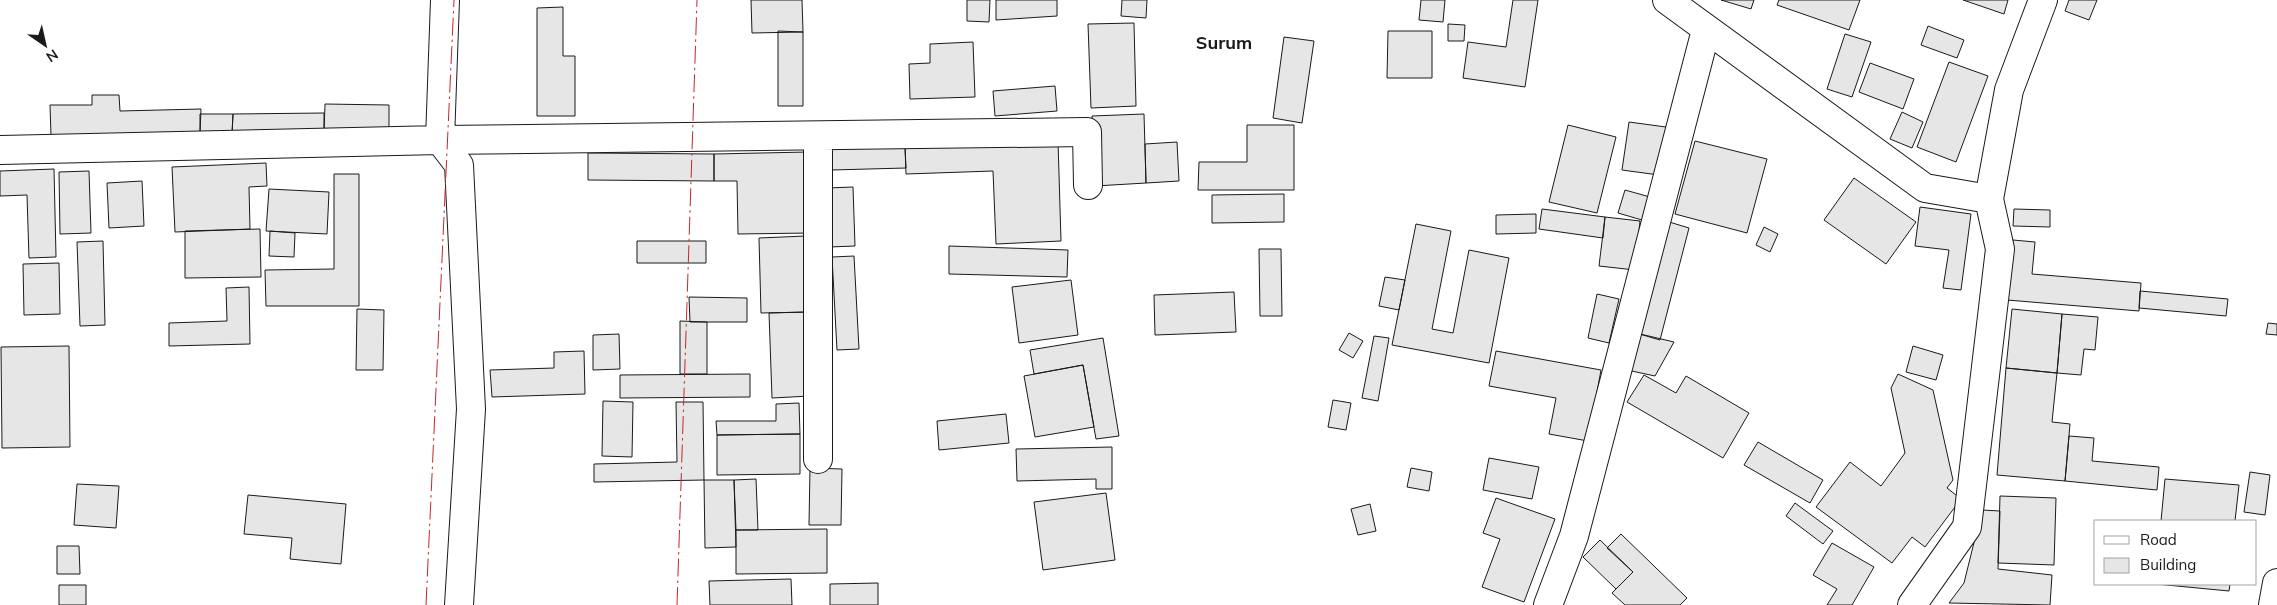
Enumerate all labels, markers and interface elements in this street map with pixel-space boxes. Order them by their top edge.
north arrow [20,20,70,70]
district label: Surum [1196,31,1252,54]
text: N [43,45,62,66]
legend [2094,520,2257,585]
text: Road [2140,530,2177,549]
text: Building [2140,555,2196,574]

